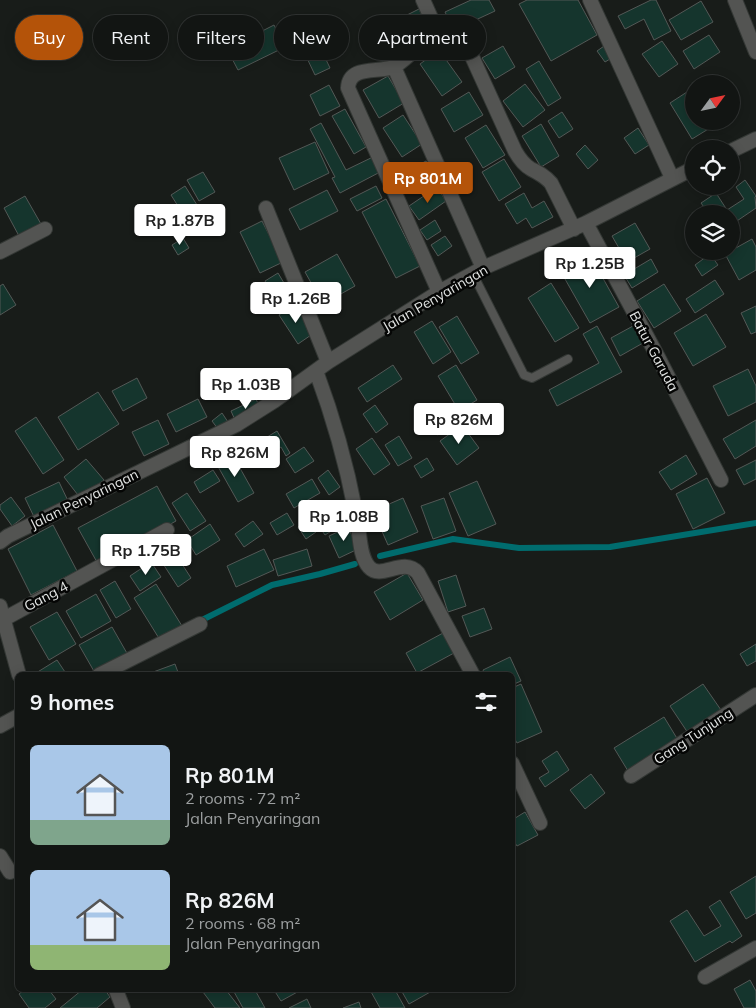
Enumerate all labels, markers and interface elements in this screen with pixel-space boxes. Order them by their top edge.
chip: Buy [15,15,83,60]
chip: Rent [93,15,168,60]
chip: Filters [178,15,264,60]
chip: New [274,15,349,60]
chip: Apartment [359,15,486,60]
north arrow [685,75,740,130]
map controls [685,75,740,260]
button: locate [685,140,740,195]
pin: Rp 801M [382,162,474,204]
text: Rp 801M [394,168,462,188]
pin: Rp 1.87B [128,204,232,246]
button: layers [685,205,740,260]
text: Rp 1.87B [145,210,215,230]
pin: Rp 1.25B [538,246,642,289]
text: Rp 1.25B [555,253,625,273]
street label: Jalan Penyaringan [379,261,491,335]
pin: Rp 1.26B [244,282,348,324]
text: Rp 1.26B [261,288,331,308]
street label: Batur Garuda [625,308,683,394]
pin: Rp 1.03B [194,368,298,410]
text: Rp 1.03B [211,374,281,394]
pin: Rp 826M [413,402,505,445]
text: Rp 826M [425,409,493,429]
pin: Rp 826M [189,436,281,478]
text: Rp 826M [201,442,269,462]
street label: Jalan Penyaringan [27,465,141,533]
pin: Rp 1.08B [292,500,396,542]
text: Rp 1.08B [309,506,379,526]
pin: Rp 1.75B [94,534,198,576]
text: Rp 1.75B [111,540,181,560]
street label: Gang 4 [21,577,72,615]
icon: filters [472,688,500,716]
text: 9 homes [30,689,114,715]
street label: Gang Tunjung [650,704,736,768]
text: Rp 801M [185,762,275,788]
icon: home [70,765,130,825]
text: 2 rooms · 72 m² [185,788,300,808]
text: Jalan Penyaringan [185,808,320,828]
text: Rp 826M [185,887,275,913]
icon: home [70,890,130,950]
text: 2 rooms · 68 m² [185,913,300,933]
text: Jalan Penyaringan [185,933,320,953]

